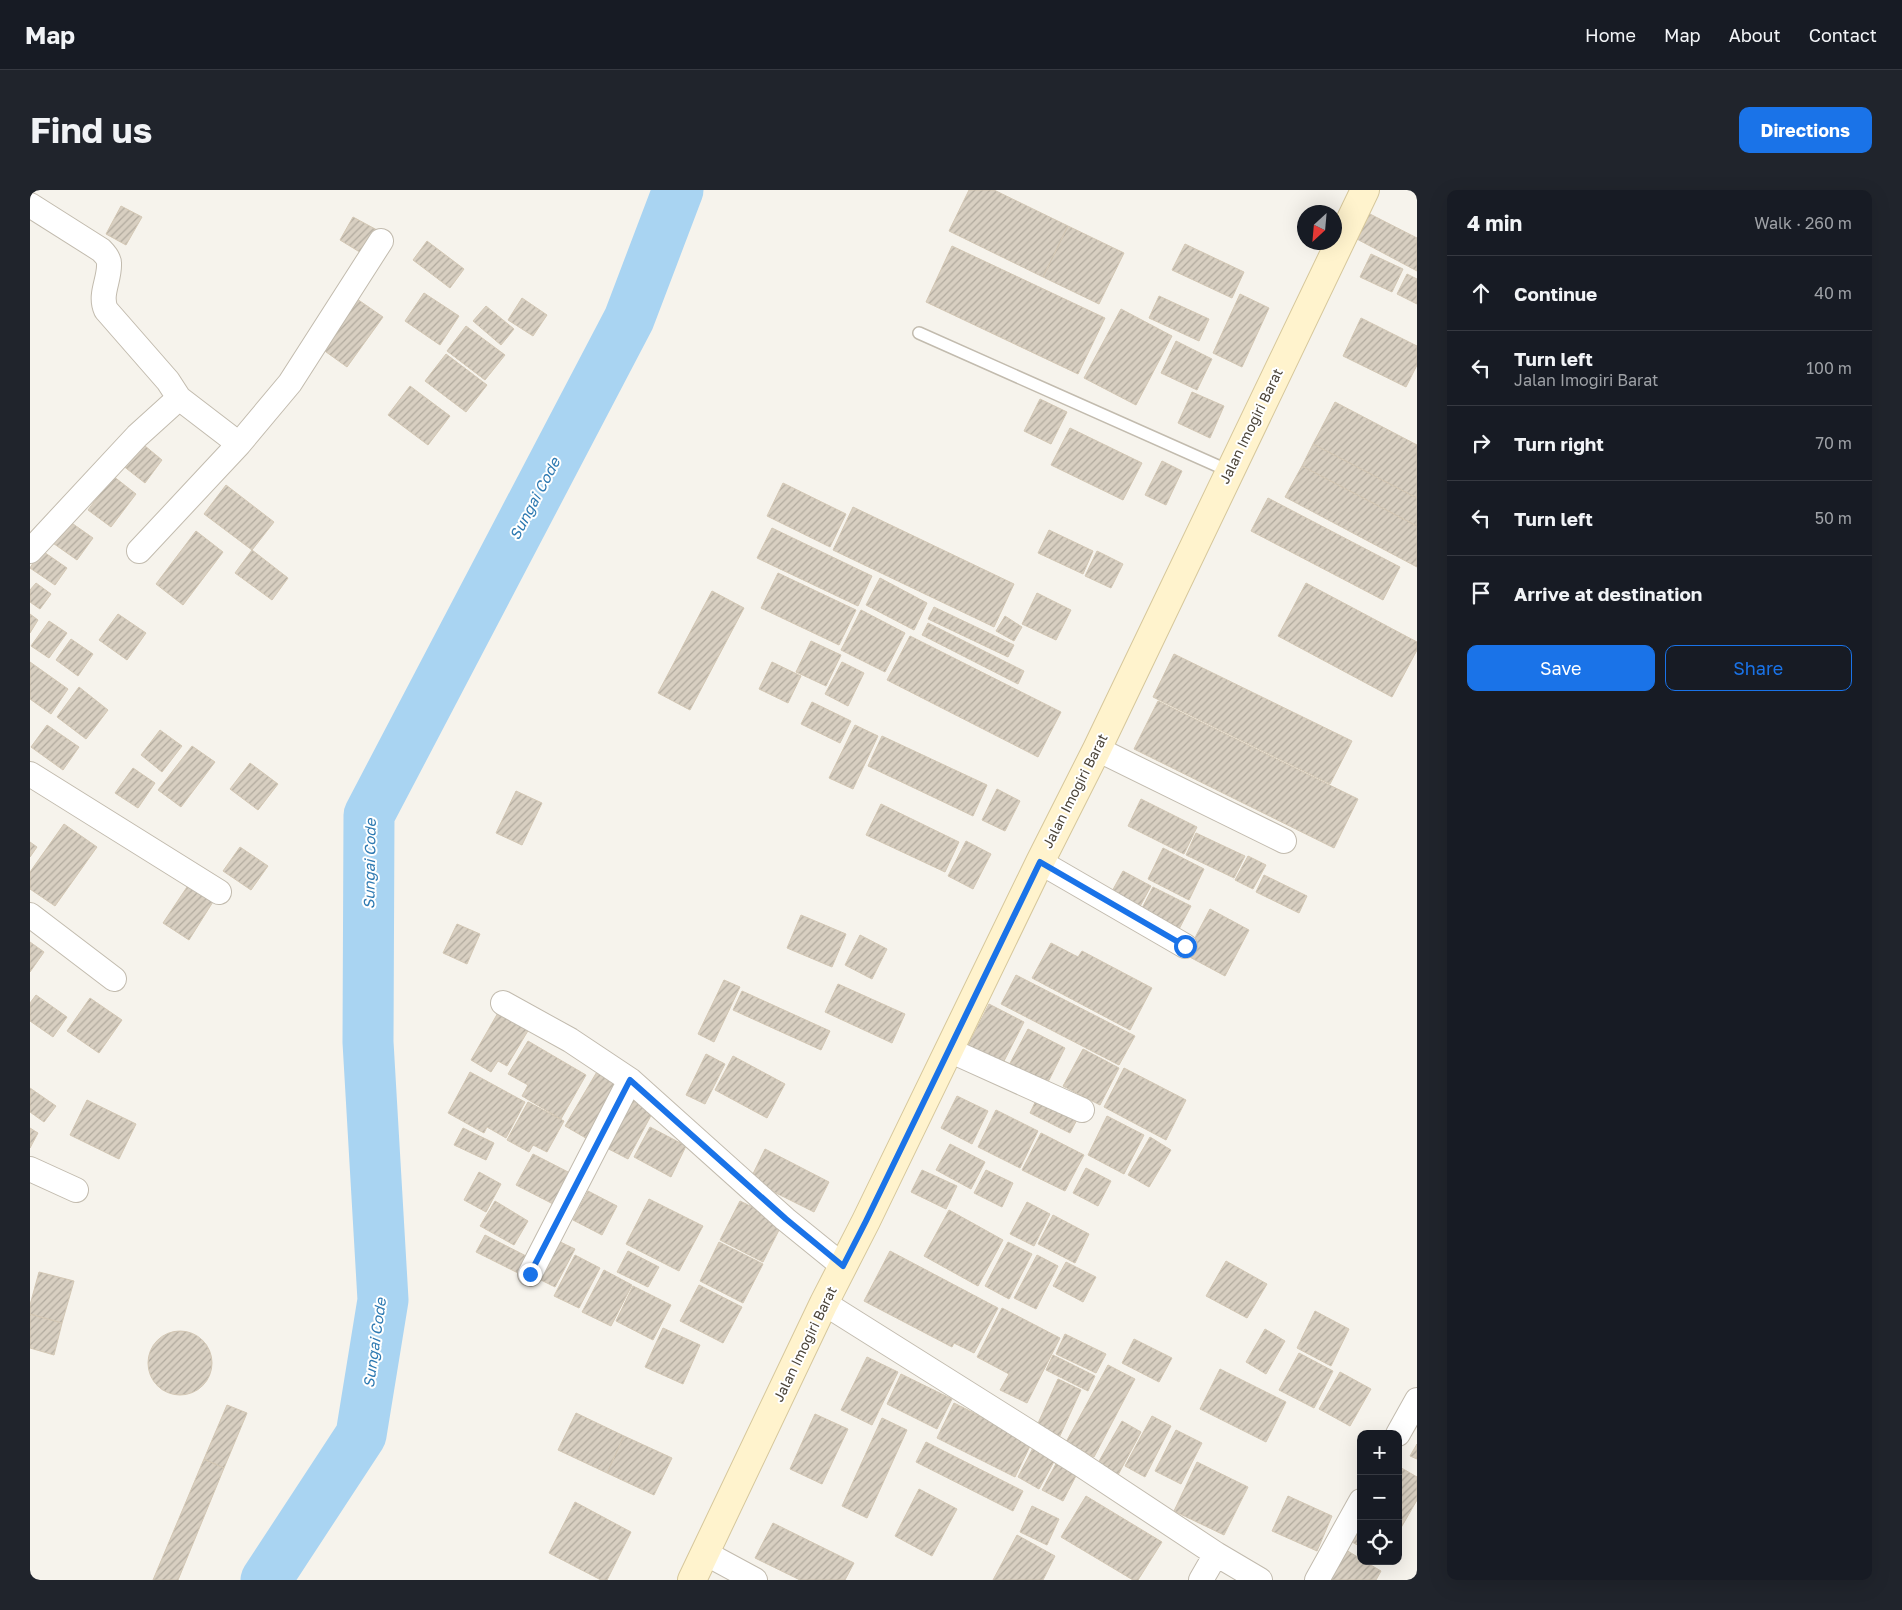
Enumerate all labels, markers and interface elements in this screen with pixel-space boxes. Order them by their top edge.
text: Map [25,20,75,49]
text: Home [1585,24,1636,46]
text: Map [1664,24,1701,46]
text: About [1729,24,1781,46]
text: Contact [1809,24,1877,46]
button: Directions [1739,107,1872,153]
text: Find us [30,109,152,151]
north arrow [1297,205,1342,250]
text: 4 min [1467,210,1522,236]
text: Walk · 260 m [1754,213,1852,233]
icon: ahead [1467,279,1495,307]
text: Continue [1514,282,1597,305]
text: 40 m [1814,283,1852,303]
text: Turn left [1514,347,1593,370]
icon: left [1467,354,1495,382]
text: 100 m [1806,358,1852,378]
street label: Jalan Imogiri Barat [1215,365,1286,486]
text: Jalan Imogiri Barat [1514,370,1658,390]
icon: right [1467,429,1495,457]
text: Turn right [1514,432,1604,455]
text: 70 m [1815,433,1852,453]
water label: Sungai Code [505,453,565,543]
icon: left [1467,504,1495,532]
text: Turn left [1514,507,1593,530]
text: 50 m [1815,508,1852,528]
icon: arrive [1467,579,1495,607]
text: Arrive at destination [1514,582,1702,605]
button: Save [1467,645,1655,691]
button: Share [1665,645,1852,691]
street label: Jalan Imogiri Barat [1038,731,1111,851]
water label: Sungai Code [359,817,380,909]
route start [1174,935,1197,958]
route end [519,1263,542,1286]
street label: Jalan Imogiri Barat [769,1283,840,1404]
water label: Sungai Code [359,1296,390,1389]
map controls [1357,1430,1402,1565]
button: + [1357,1430,1402,1475]
button: − [1357,1475,1402,1520]
button: locate [1357,1520,1402,1565]

